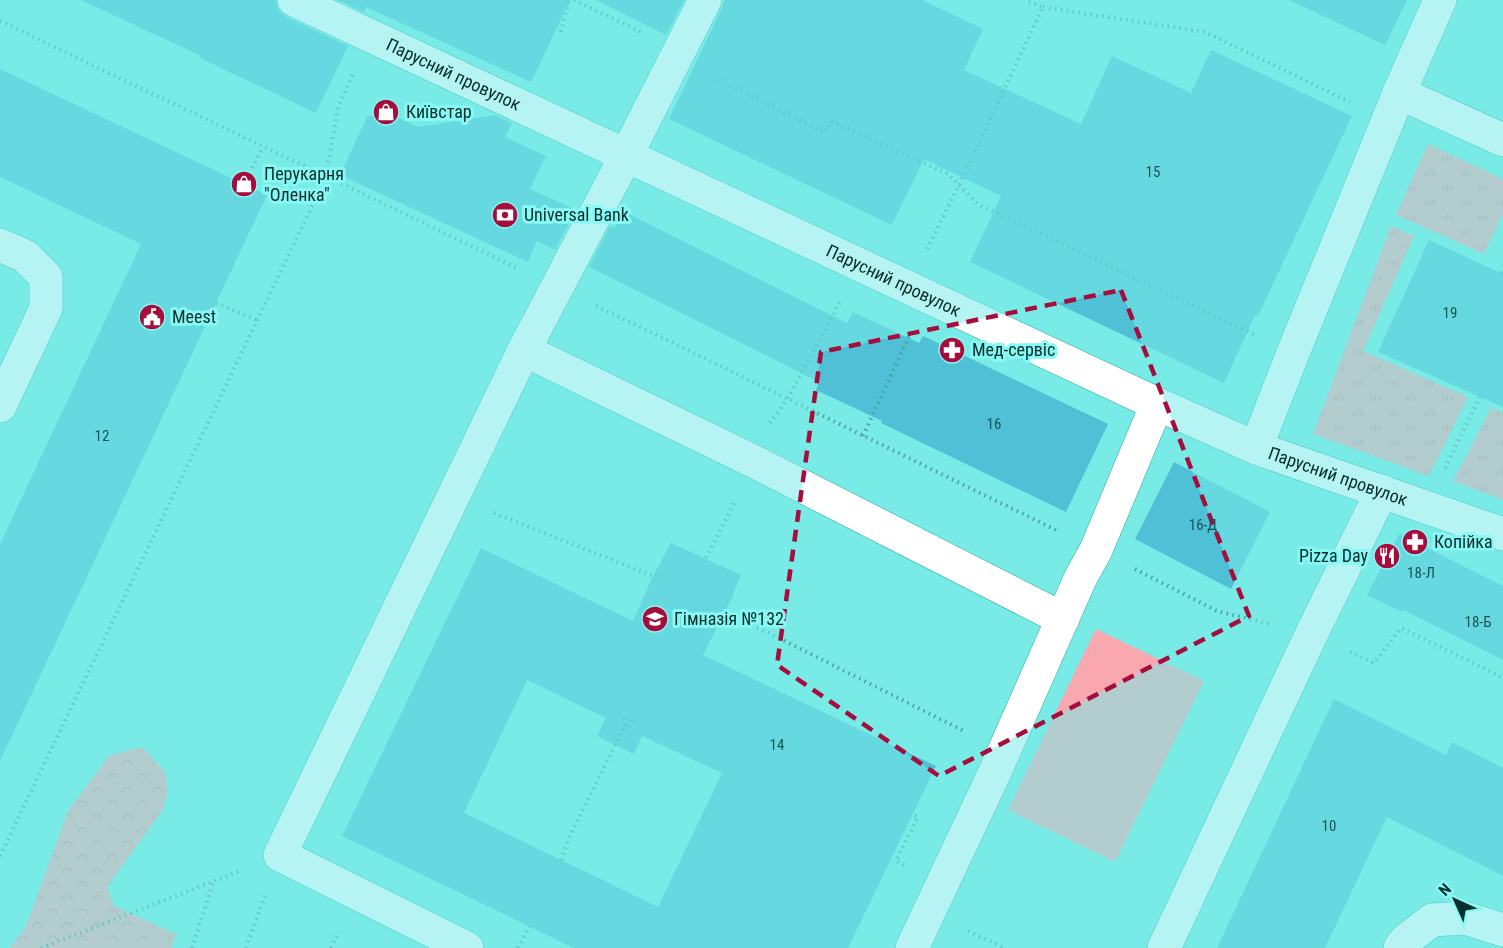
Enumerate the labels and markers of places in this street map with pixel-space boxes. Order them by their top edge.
shop icon: Київстар [371,97,401,127]
place label: Київстар [406,101,472,122]
place label: Перукарня "Оленка" [264,163,344,205]
shop icon: Перукарня "Оленка" [229,169,259,199]
bank icon: Universal Bank [490,200,520,230]
place label: Universal Bank [524,204,629,225]
public building icon: Meest [137,302,167,332]
place label: Meest [172,306,216,327]
pharmacy icon: Мед-сервіс [937,335,967,365]
place label: Мед-сервіс [972,339,1055,360]
pharmacy icon: Копійка [1400,527,1430,557]
place label: Копійка [1434,531,1493,552]
restaurant icon: Pizza Day [1372,541,1402,571]
place label: Pizza Day [1299,545,1368,566]
school or university icon: Гімназія №132 [640,604,670,634]
place label: Гімназія №132 [674,608,784,629]

